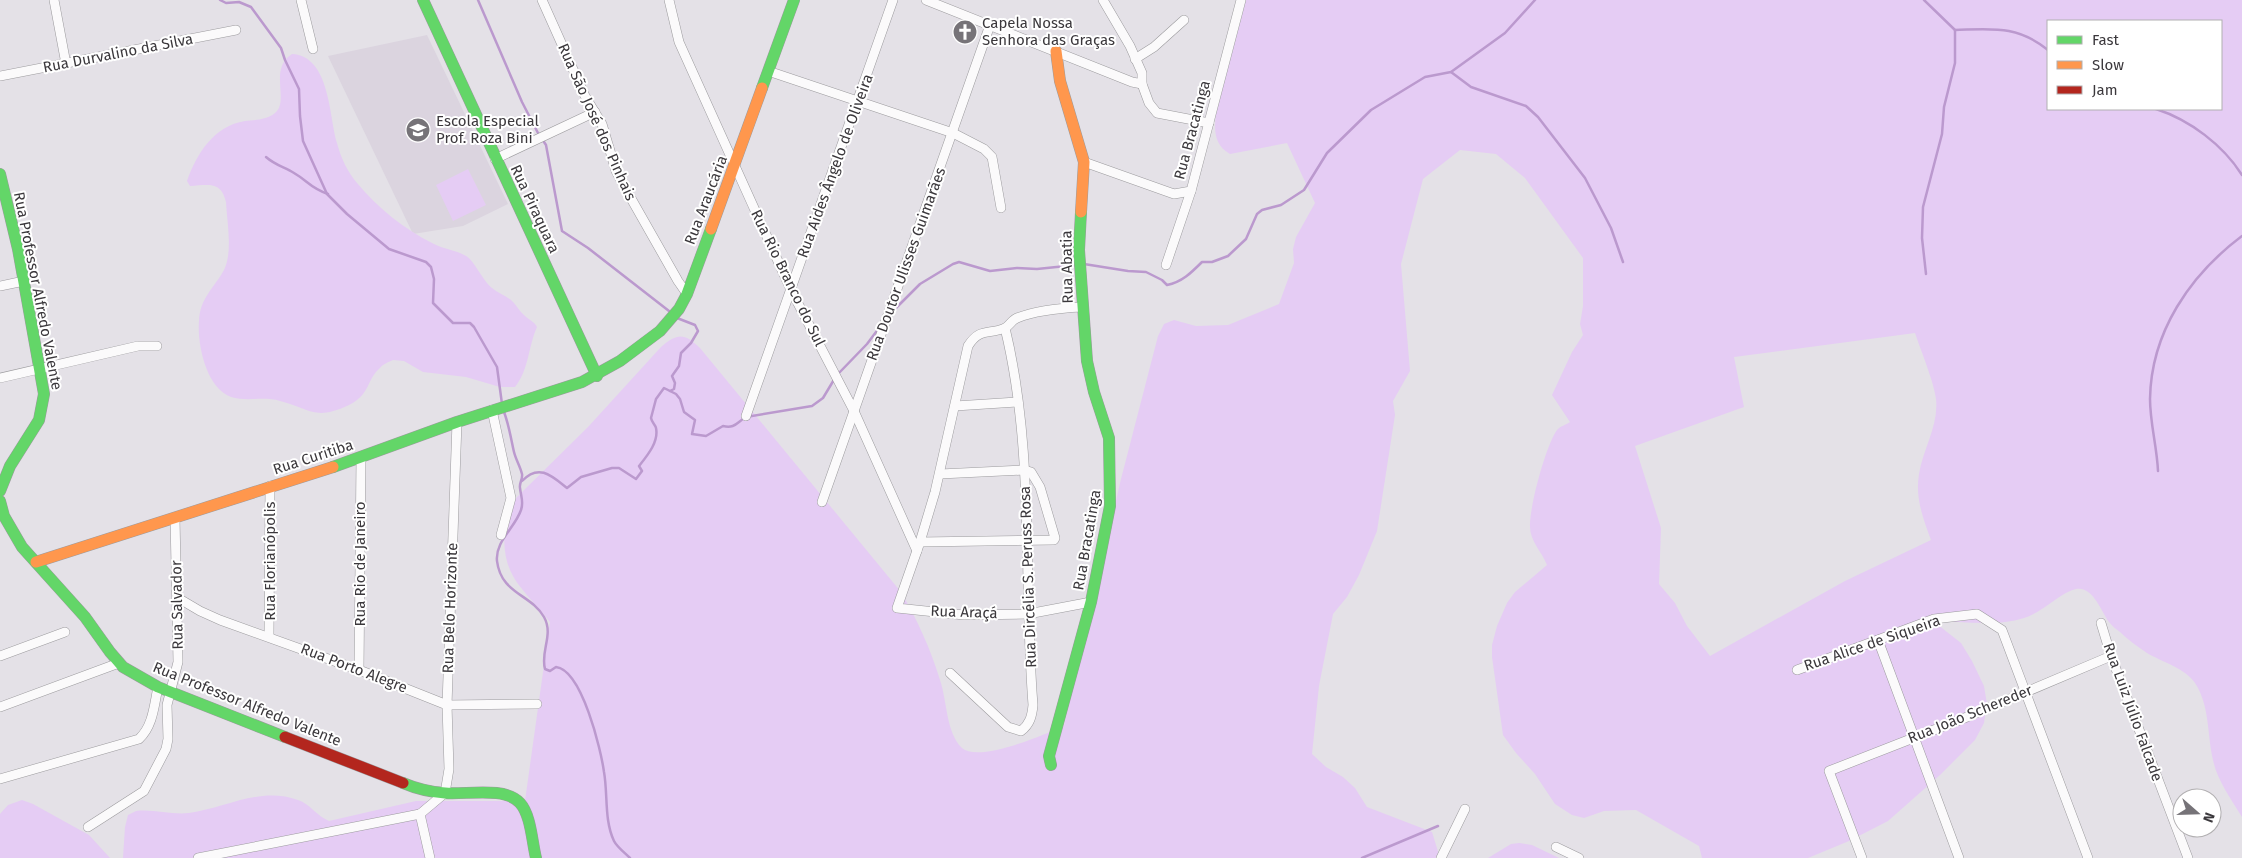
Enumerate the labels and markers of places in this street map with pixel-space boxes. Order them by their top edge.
place label: Capela Nossa Senhora das Graças [982,14,1115,49]
church icon: Capela Nossa Senhora das Graças [952,19,978,45]
place label: Escola Especial Prof. Roza Bini [436,112,539,147]
school or university icon: Escola Especial Prof. Roza Bini [405,117,431,143]

